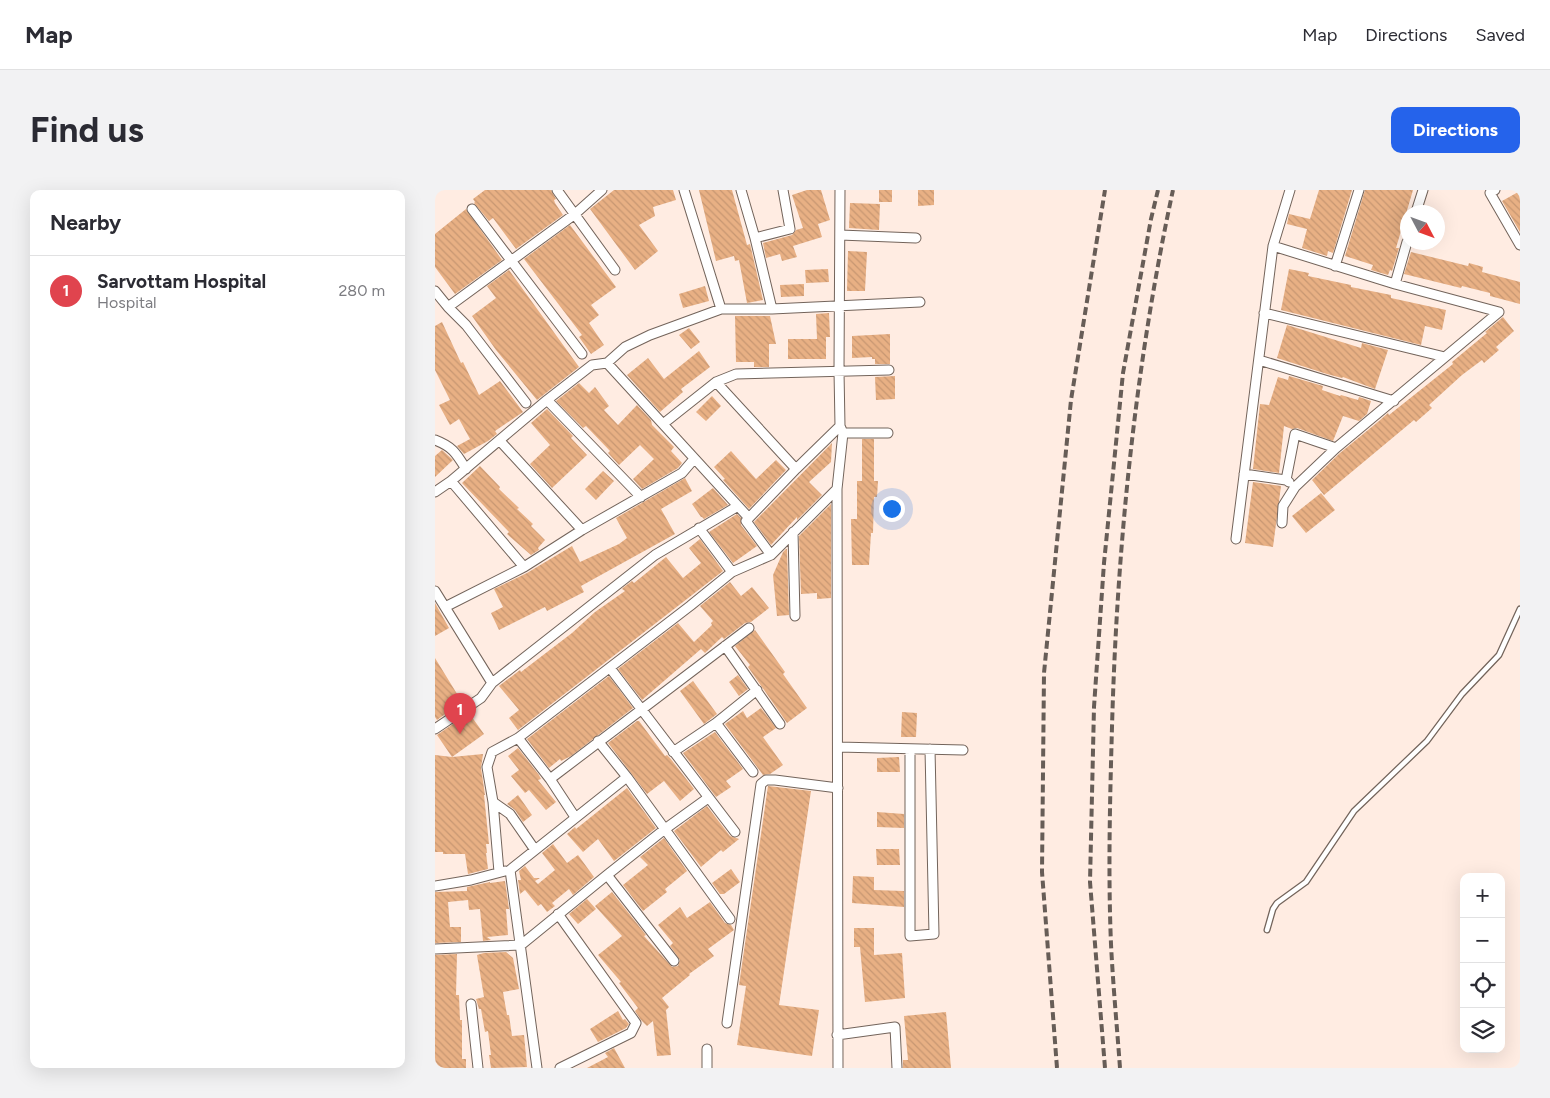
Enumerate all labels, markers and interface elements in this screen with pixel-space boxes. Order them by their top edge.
text: Map [25,20,73,49]
text: Map [1302,24,1337,46]
text: Directions [1365,24,1447,46]
text: Saved [1475,24,1525,46]
button: Directions [1391,107,1520,153]
text: Find us [30,109,144,151]
north arrow [1400,205,1445,250]
text: Nearby [50,210,121,235]
text: Sarvottam Hospital [97,270,266,293]
text: 1 [63,281,69,300]
text: 280 m [338,281,385,300]
text: Hospital [97,293,157,312]
your location [879,496,905,522]
pin: 1 [444,693,476,734]
map controls [1460,873,1505,1053]
button: + [1460,873,1505,918]
button: − [1460,918,1505,963]
button: locate [1460,963,1505,1008]
button: layers [1460,1008,1505,1053]

